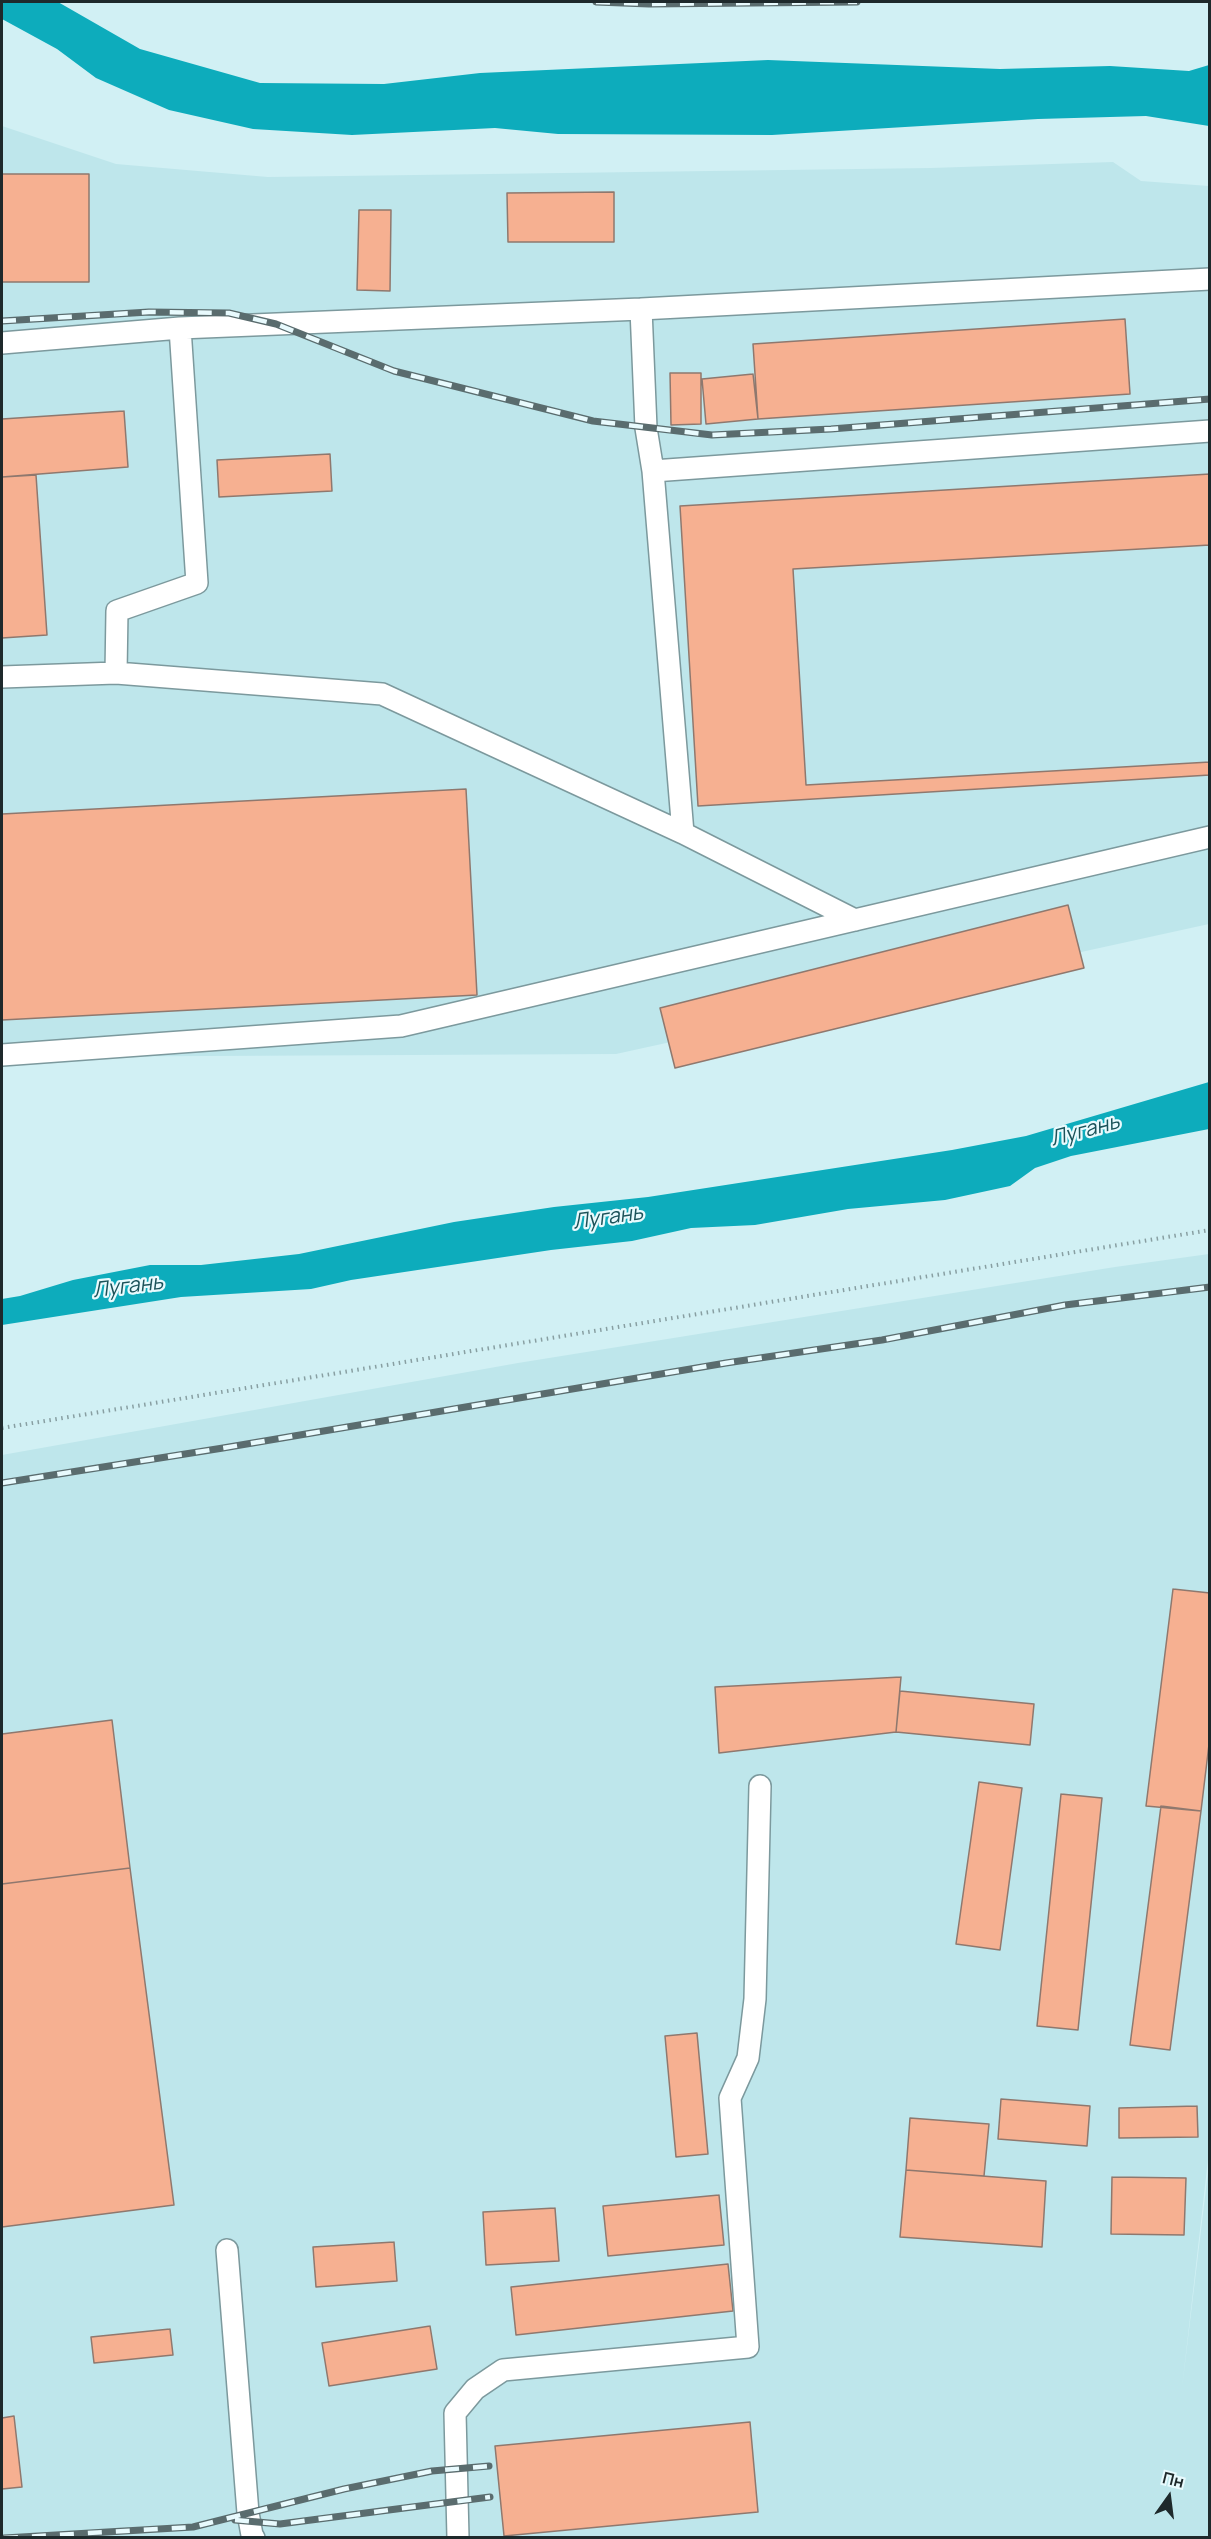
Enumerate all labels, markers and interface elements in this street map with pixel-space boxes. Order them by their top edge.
water label: Лугань [1048,1110,1122,1152]
water label: Лугань [571,1201,645,1235]
water label: Лугань [92,1270,164,1304]
text: Пн [1160,2466,1186,2493]
north arrow [1139,2467,1199,2527]

